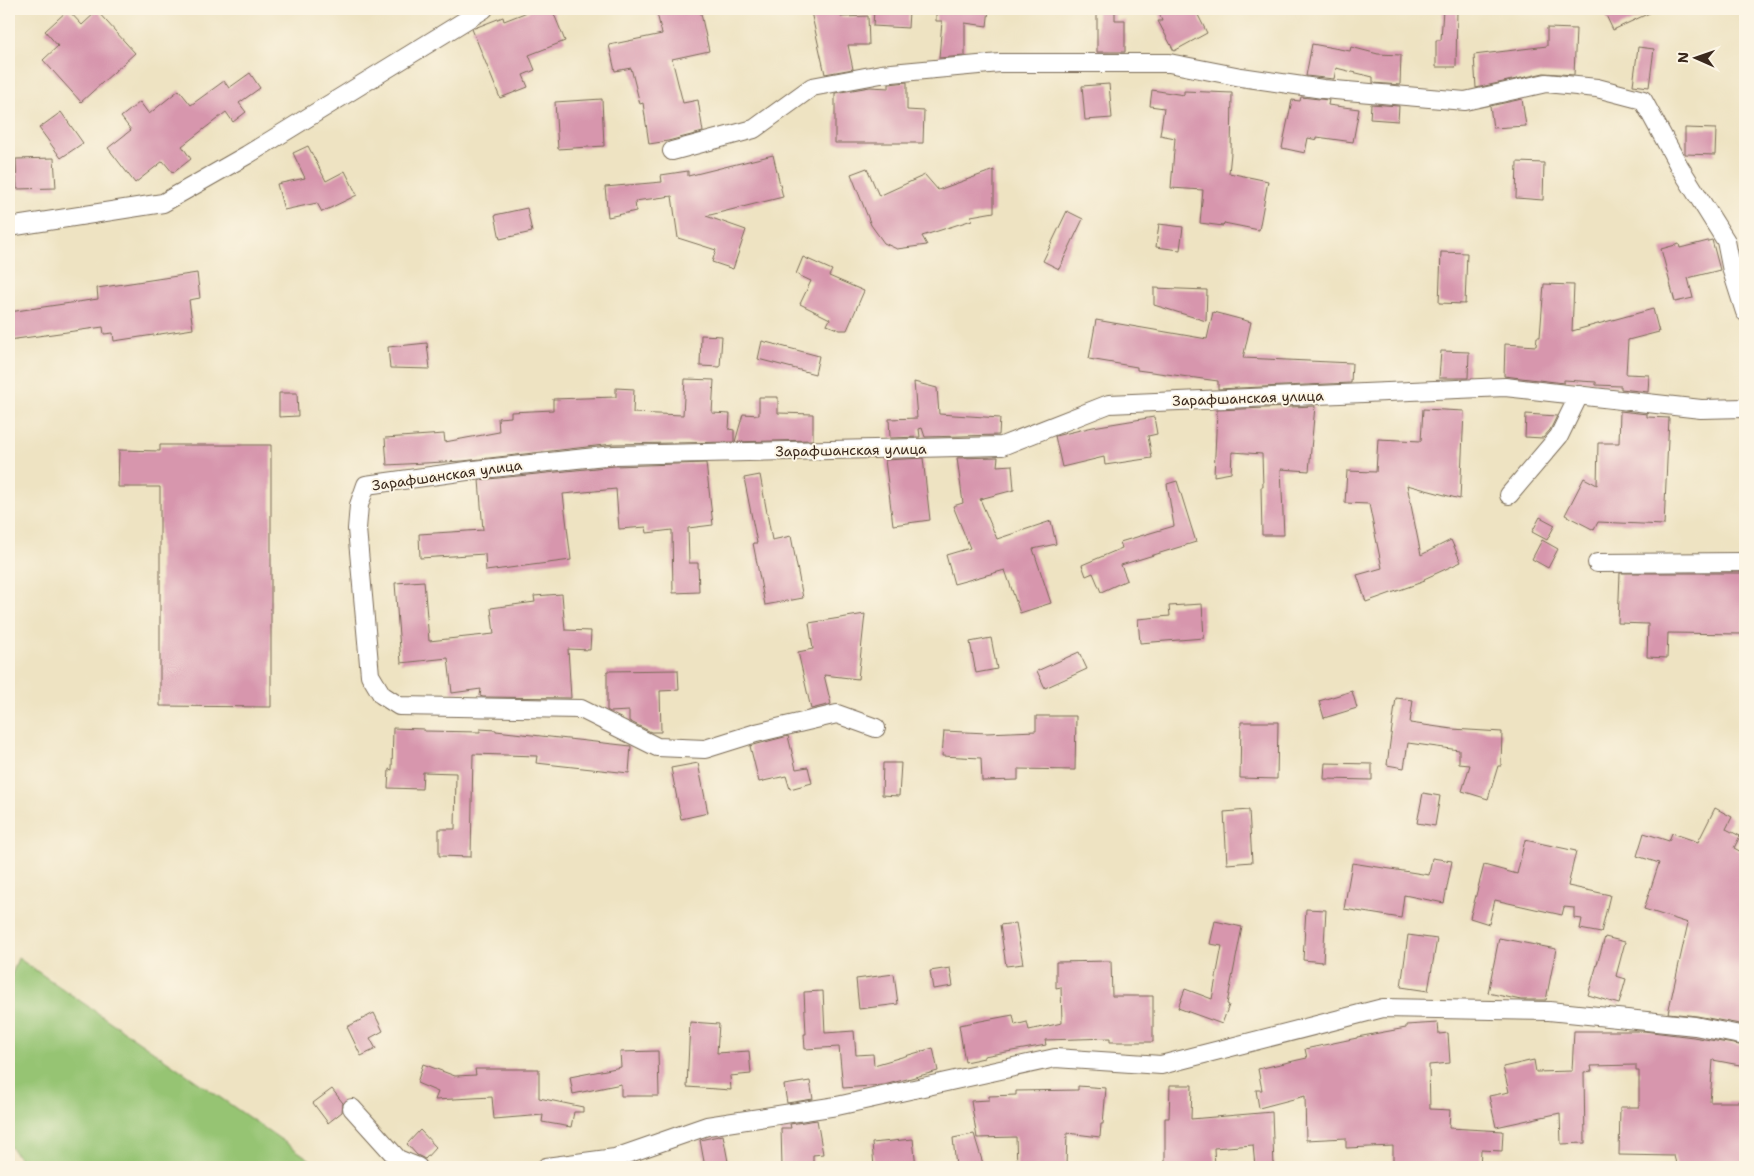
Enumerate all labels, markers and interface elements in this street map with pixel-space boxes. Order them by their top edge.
north arrow [1672,32,1722,82]
text: N [1674,52,1692,63]
street label: Зарафшанская улица [1172,386,1324,410]
street label: Зарафшанская улица [775,440,927,460]
street label: Зарафшанская улица [371,456,523,494]

